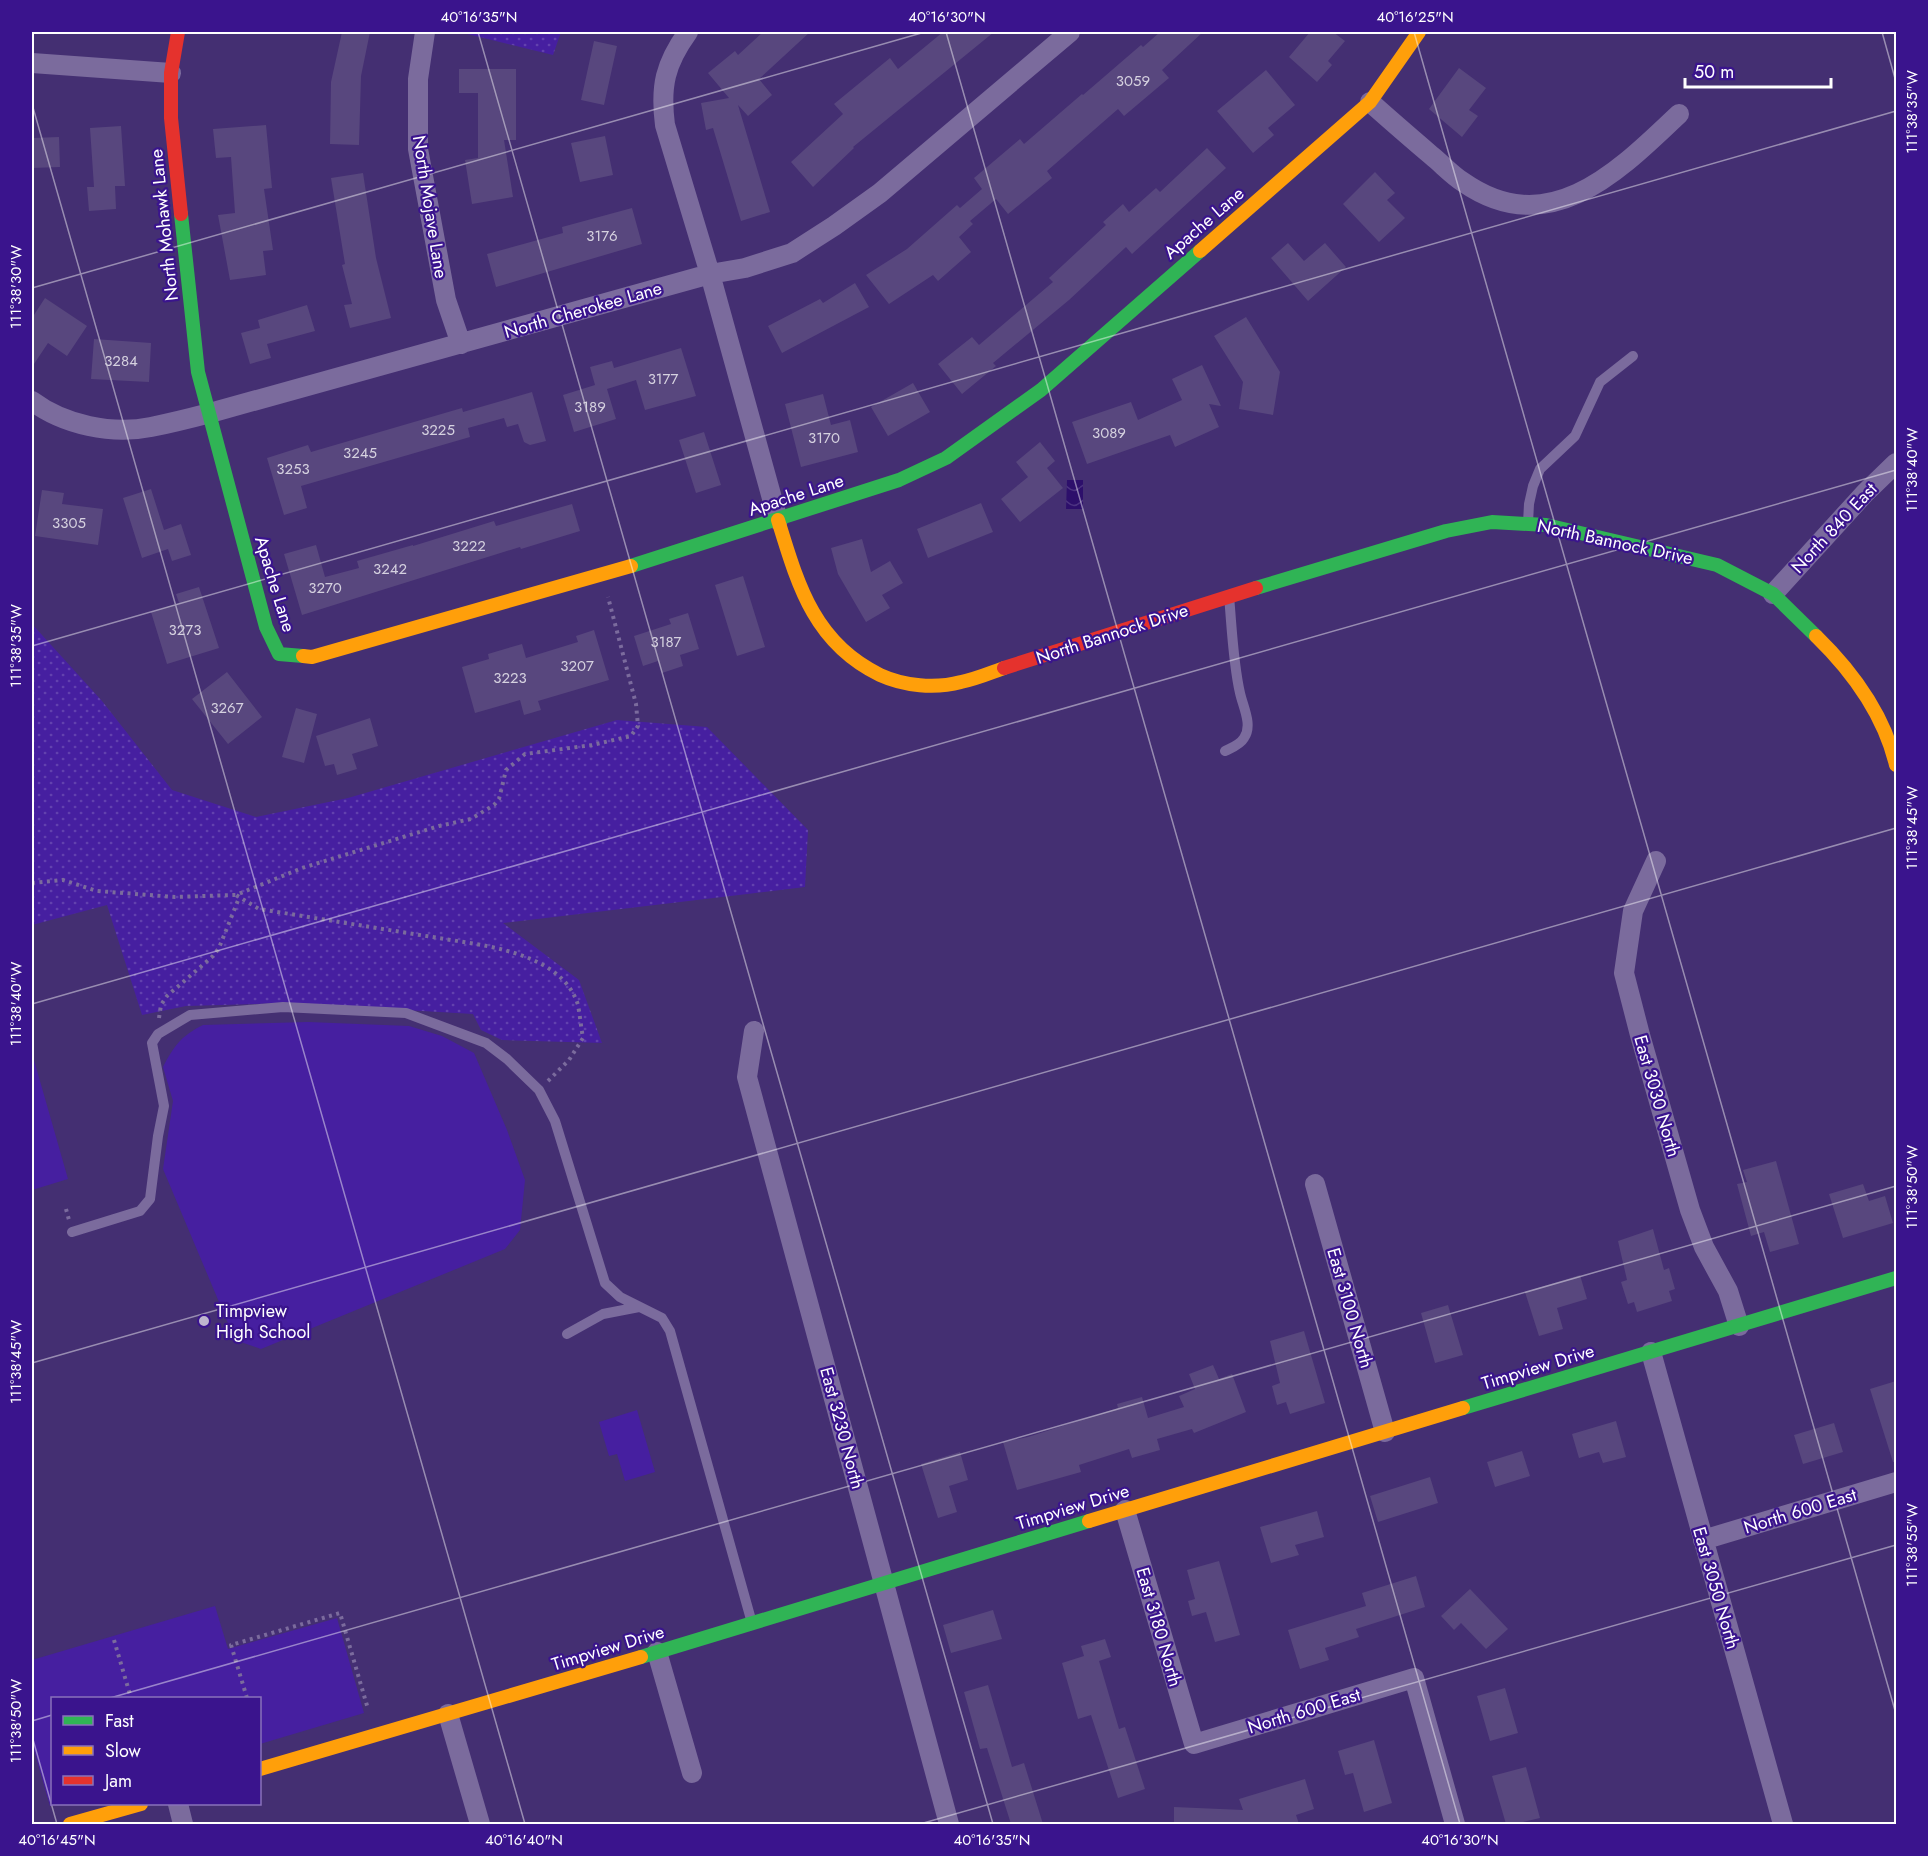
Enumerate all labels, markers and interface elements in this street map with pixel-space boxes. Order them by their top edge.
text: 40°16'35"N [441,6,517,28]
text: 40°16'30"N [908,6,986,28]
text: 40°16'25"N [1376,6,1454,28]
scale bar [1685,51,1830,89]
text: 50 m [1694,59,1734,85]
house number: 3059 [1116,70,1150,92]
text: 111°38'35"W [1901,70,1923,154]
street label: North Mojave Lane [406,134,454,280]
street label: North Mohawk Lane [143,148,185,302]
street label: Apache Lane [1158,181,1250,265]
house number: 3176 [586,225,618,247]
text: 111°38'30"W [5,245,27,329]
street label: North Cherokee Lane [501,275,665,345]
house number: 3284 [104,350,138,372]
house number: 3177 [648,368,678,390]
house number: 3189 [574,396,606,418]
house number: 3225 [421,419,455,441]
house number: 3089 [1092,422,1126,444]
house number: 3170 [808,427,840,449]
text: 111°38'40"W [1901,428,1923,512]
house number: 3245 [343,442,377,464]
house number: 3253 [276,458,310,480]
street label: Apache Lane [745,467,847,523]
street label: North 840 East [1785,476,1883,579]
house number: 3305 [52,512,86,534]
street label: North Bannock Drive [1535,513,1695,571]
street label: Apache Lane [248,533,302,635]
house number: 3222 [452,535,486,557]
house number: 3242 [373,558,407,580]
house number: 3270 [308,577,342,599]
street label: North Bannock Drive [1033,597,1191,671]
text: 111°38'35"W [5,604,27,688]
house number: 3273 [169,619,201,641]
house number: 3187 [651,631,682,653]
house number: 3207 [560,655,594,677]
house number: 3223 [493,667,527,689]
house number: 3267 [210,697,244,719]
text: 111°38'45"W [1901,786,1923,870]
text: 111°38'40"W [5,962,27,1046]
street label: East 3030 North [1627,1032,1687,1160]
text: 111°38'50"W [1901,1145,1923,1229]
street label: East 3100 North [1320,1245,1380,1371]
place label: Timpview High School [216,1298,310,1345]
marker: Timpview High School [197,1314,211,1328]
text: 111°38'45"W [5,1320,27,1404]
street label: Timpview Drive [1479,1338,1597,1396]
street label: East 3230 North [813,1364,871,1492]
street label: Timpview Drive [1014,1478,1132,1536]
street label: North 600 East [1740,1481,1860,1540]
text: 111°38'55"W [1901,1503,1923,1587]
street label: East 3050 North [1686,1524,1746,1652]
street label: East 3180 North [1130,1564,1188,1690]
street label: Timpview Drive [549,1619,667,1677]
text: 111°38'50"W [5,1679,27,1763]
street label: North 600 East [1244,1681,1364,1740]
legend [51,1697,261,1805]
text: Fast [105,1708,134,1734]
text: Slow [105,1738,142,1764]
text: Jam [103,1768,132,1794]
text: 40°16'45"N [18,1829,96,1851]
text: 40°16'40"N [485,1829,563,1851]
text: 40°16'35"N [954,1829,1030,1851]
text: 40°16'30"N [1421,1829,1499,1851]

